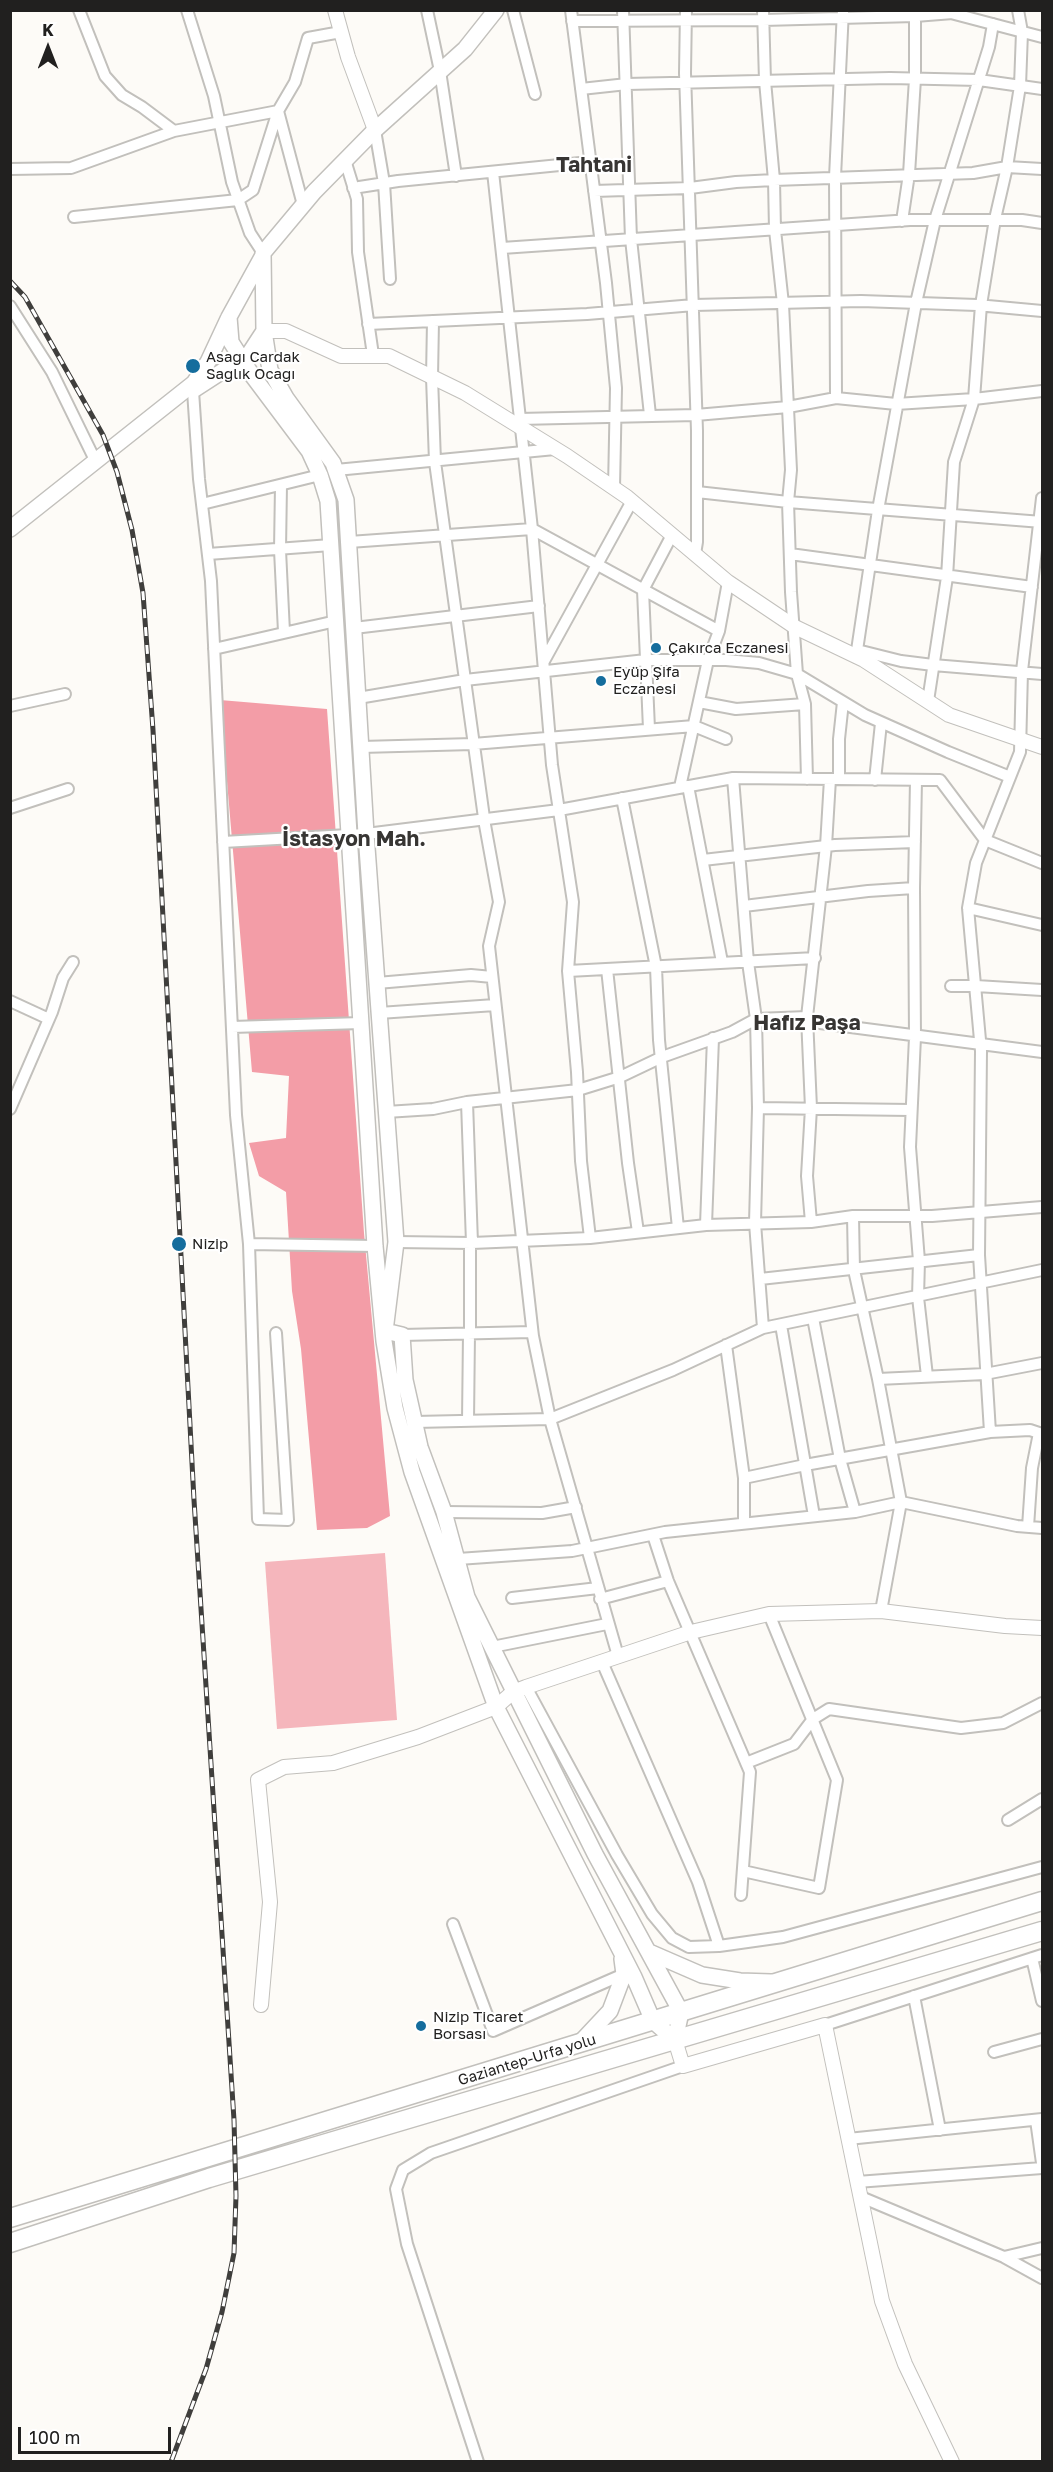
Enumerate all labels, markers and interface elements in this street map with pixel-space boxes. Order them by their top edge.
north arrow [18,18,78,78]
text: K [42,20,54,40]
district label: Tahtani [556,152,632,178]
place label: Asagı Cardak Saglık Ocagı [206,348,300,383]
marker: Asagı Cardak Saglık Ocagı [184,357,202,375]
place label: Çakırca Eczanesi [668,639,788,657]
marker: Çakırca Eczanesi [649,641,663,655]
place label: Eyüp Şifa Eczanesi [613,663,680,698]
marker: Eyüp Şifa Eczanesi [594,674,608,688]
district label: İstasyon Mah. [282,826,426,852]
district label: Hafız Paşa [753,1010,861,1036]
marker: Nizip [170,1235,188,1253]
place label: Nizip [192,1235,228,1253]
place label: Nizip Ticaret Borsası [433,2008,523,2043]
marker: Nizip Ticaret Borsası [414,2019,428,2033]
street label: Gaziantep-Urfa yolu [456,2030,598,2090]
scale bar [21,2415,174,2453]
text: 100 m [29,2426,80,2448]

